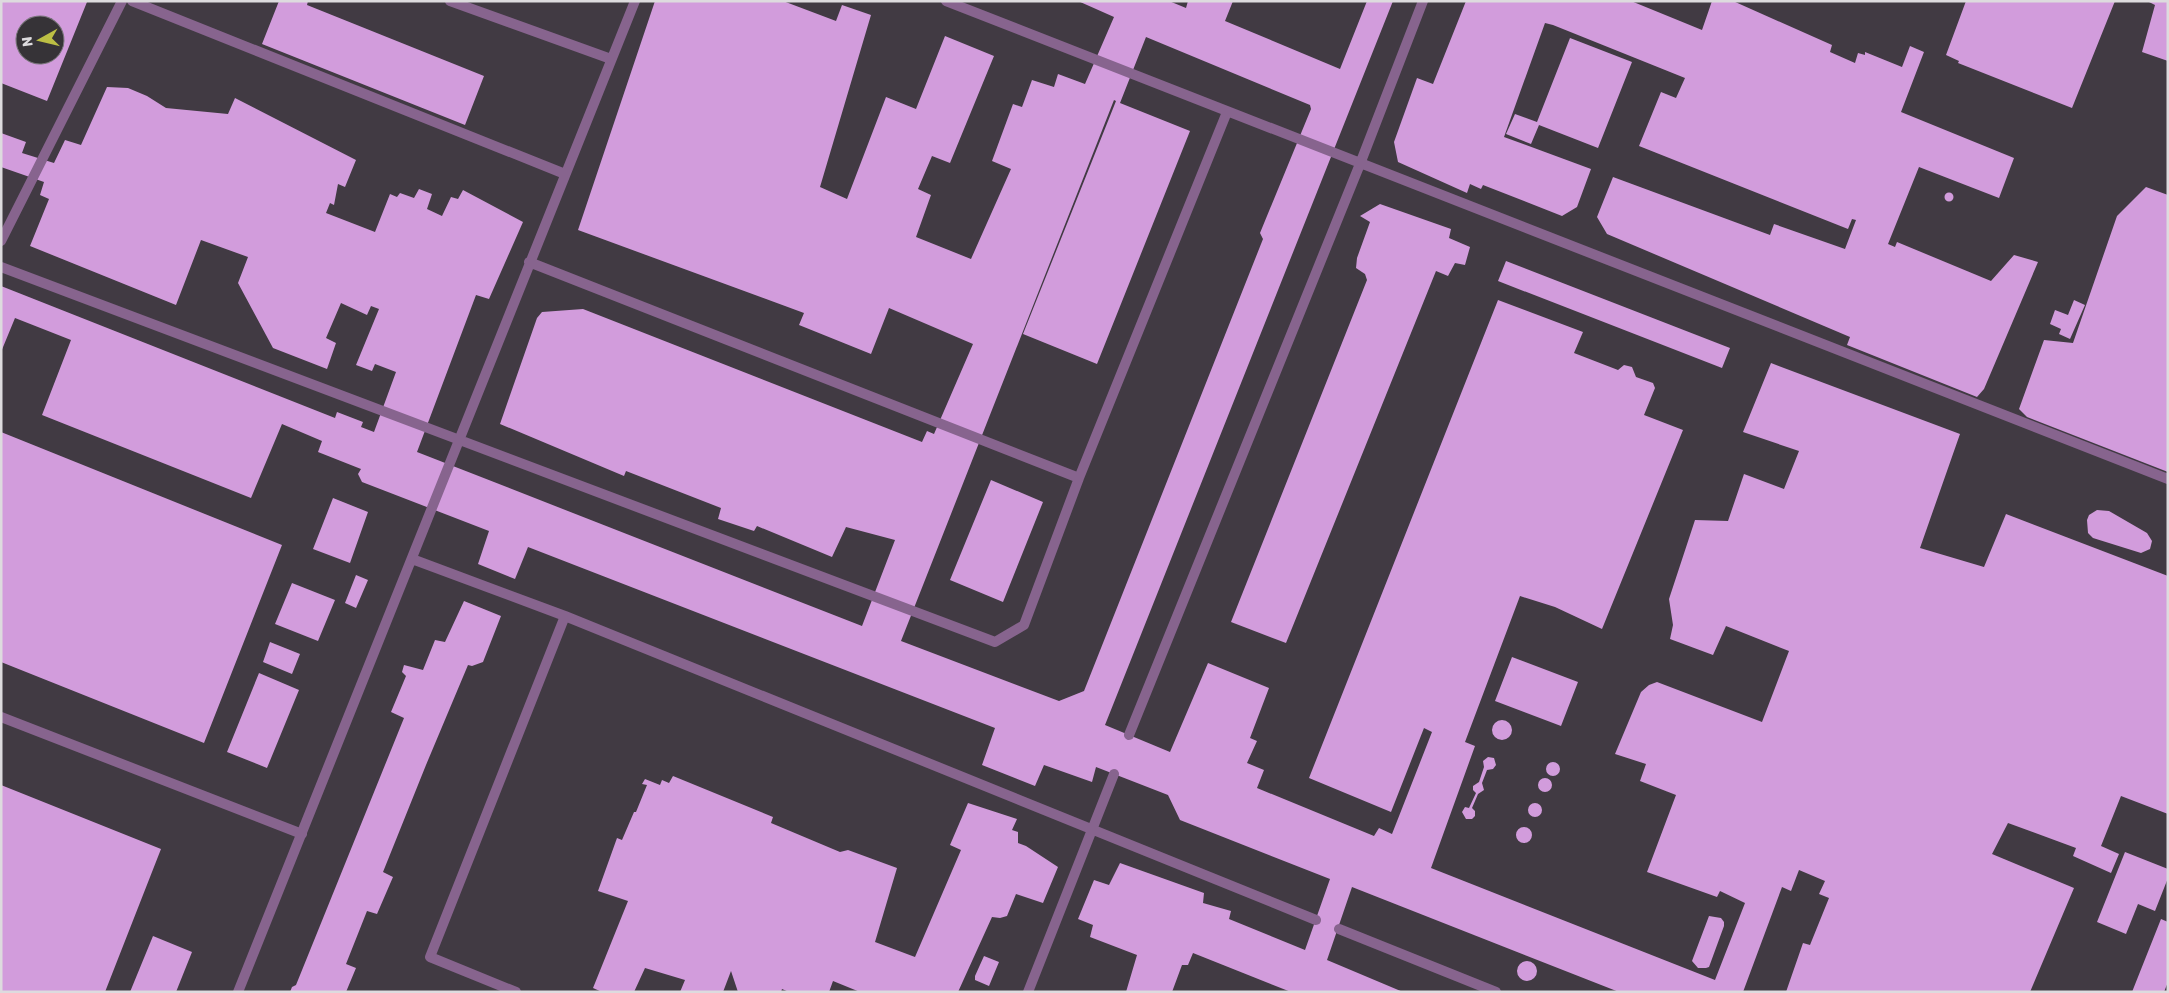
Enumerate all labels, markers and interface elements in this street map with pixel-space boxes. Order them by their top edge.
north arrow [15,15,65,65]
text: N [19,36,37,48]

